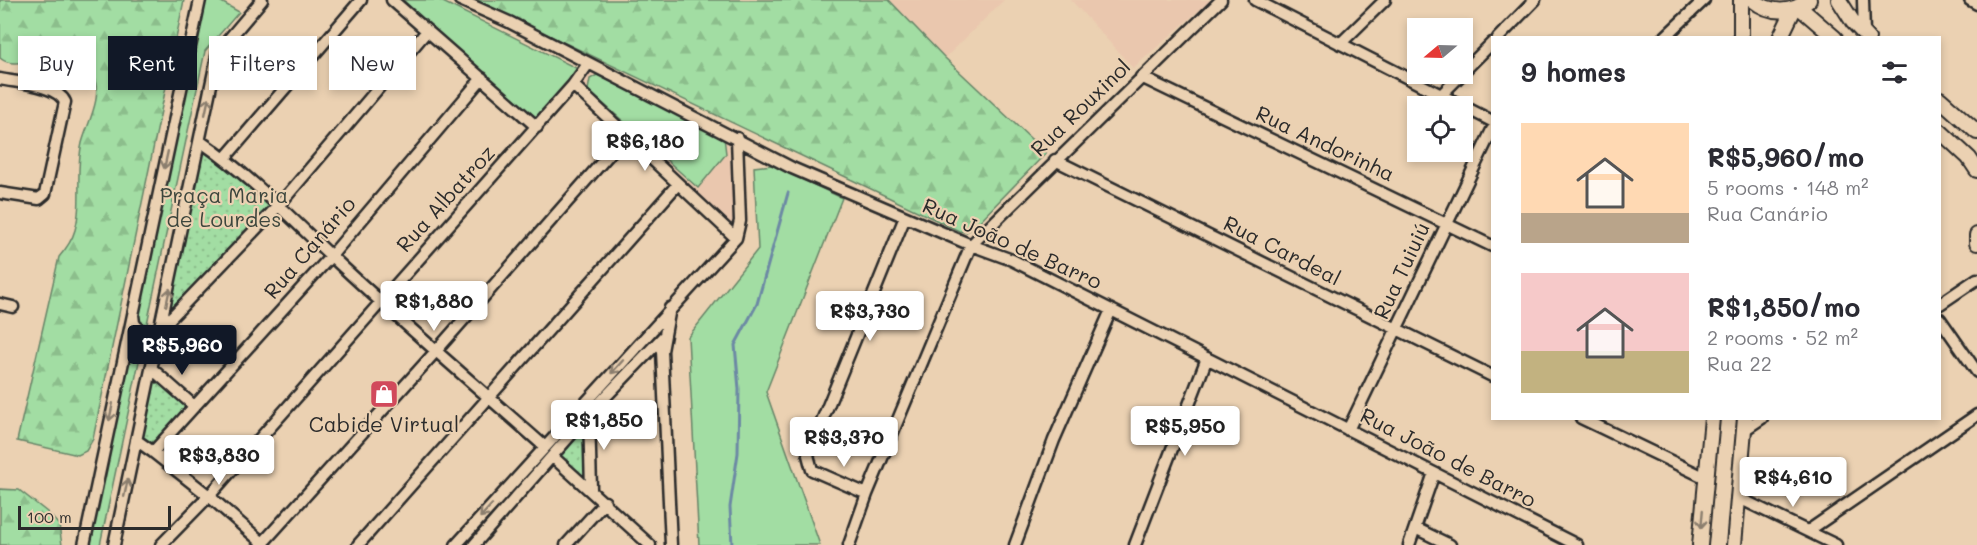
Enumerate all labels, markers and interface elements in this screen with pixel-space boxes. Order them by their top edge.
north arrow [1407,18,1473,84]
map controls [1407,18,1473,162]
chip: Buy [18,36,96,90]
chip: Rent [108,36,197,90]
chip: Filters [209,36,317,90]
chip: New [329,36,416,90]
street label: Rua Rouxinol [1024,53,1136,161]
text: 9 homes [1521,55,1626,89]
icon: filters [1878,56,1911,89]
button: locate [1407,96,1473,162]
one-way arrow [202,97,213,116]
street label: Rua Andorinha [1252,99,1399,187]
pin: R$6,180 [590,121,700,172]
text: R$6,180 [606,127,684,153]
street label: Rua Albatroz [390,139,500,257]
text: R$5,960/mo [1707,140,1864,174]
icon: home [1569,147,1641,219]
one-way arrow [160,150,171,169]
text: 5 rooms · 148 m² [1707,174,1869,200]
park label: Praça Maria de Lourdes [160,181,288,232]
street label: Rua Canário [257,190,361,304]
street label: Rua João de Barro [919,191,1107,294]
text: Rua Canário [1707,200,1828,226]
street label: Rua Cardeal [1220,209,1346,291]
street label: Rua Tuiuiú [1366,218,1435,323]
pin: R$1,880 [379,281,489,332]
text: R$1,880 [395,287,473,313]
one-way arrow [162,288,174,307]
text: R$1,850/mo [1707,290,1860,324]
pin: R$3,730 [815,291,925,342]
text: R$3,730 [830,297,910,323]
icon: home [1569,297,1641,369]
text: 2 rooms · 52 m² [1707,324,1858,350]
pin: R$5,960 [127,325,237,376]
text: R$5,960 [142,331,223,357]
text: Rua 22 [1707,350,1772,376]
one-way arrow [610,359,624,374]
shop icon: Cabide Virtual [368,378,400,410]
pin: R$1,850 [549,400,659,451]
street label: Rua João de Barro [1356,401,1541,513]
one-way arrow [105,402,117,421]
text: R$1,850 [565,406,643,432]
pin: R$5,950 [1130,406,1240,457]
place label: Cabide Virtual [309,410,459,437]
text: R$5,950 [1145,412,1225,438]
pin: R$3,370 [789,417,899,468]
text: R$3,370 [804,423,884,449]
pin: R$3,830 [164,435,274,486]
text: R$3,830 [178,441,260,467]
pin: R$4,610 [1738,457,1848,508]
text: R$4,610 [1754,463,1832,489]
one-way arrow [121,478,132,498]
scale bar [18,503,171,530]
one-way arrow [479,504,493,519]
text: 100 m [27,506,72,527]
one-way arrow [1696,508,1707,528]

